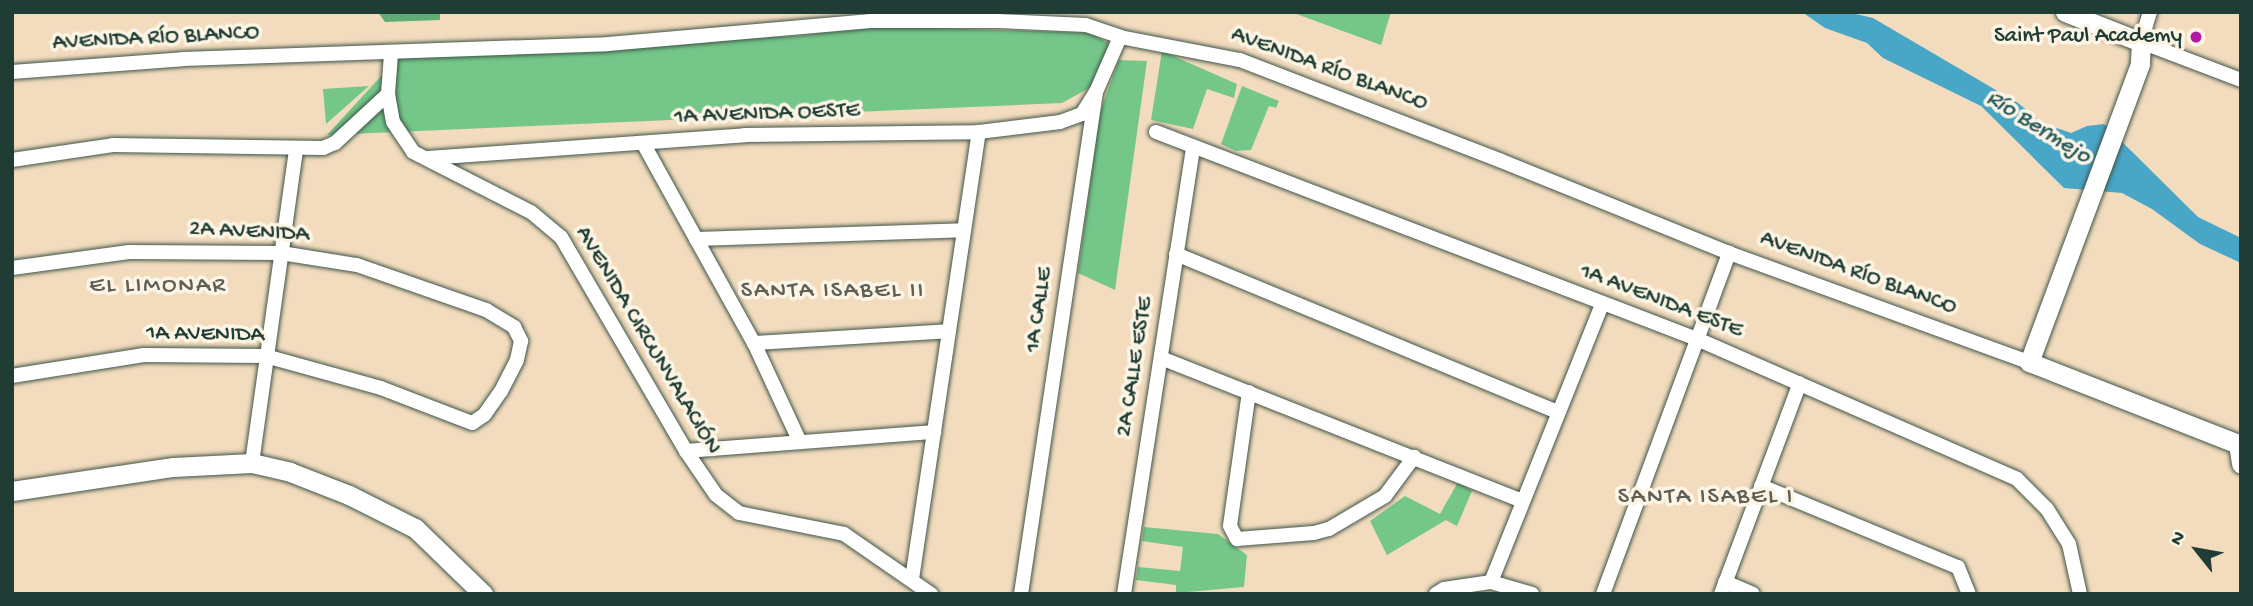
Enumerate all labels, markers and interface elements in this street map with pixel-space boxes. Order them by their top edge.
street label: AVENIDA RÍO BLANCO [52,20,260,58]
street label: AVENIDA RÍO BLANCO [1227,22,1431,118]
place label: Saint Paul Academy [1994,23,2182,51]
marker: Saint Paul Academy [2188,29,2204,45]
water label: Río Bermejo [1980,85,2096,171]
street label: 1A AVENIDA OESTE [674,98,860,132]
street label: 2A AVENIDA [188,216,310,250]
street label: AVENIDA CIRCUNVALACIÓN [568,222,726,460]
street label: AVENIDA RÍO BLANCO [1756,226,1960,322]
street label: 1A AVENIDA ESTE [1576,258,1746,346]
street label: 1A CALLE [1020,266,1060,354]
district label: EL LIMONAR [91,273,225,301]
district label: SANTA ISABEL II [743,278,923,306]
street label: 2A CALLE ESTE [1111,295,1161,439]
street label: 1A AVENIDA [146,320,264,350]
district label: SANTA ISABEL I [1619,484,1793,512]
north arrow [2162,515,2232,585]
text: N [2166,528,2192,550]

